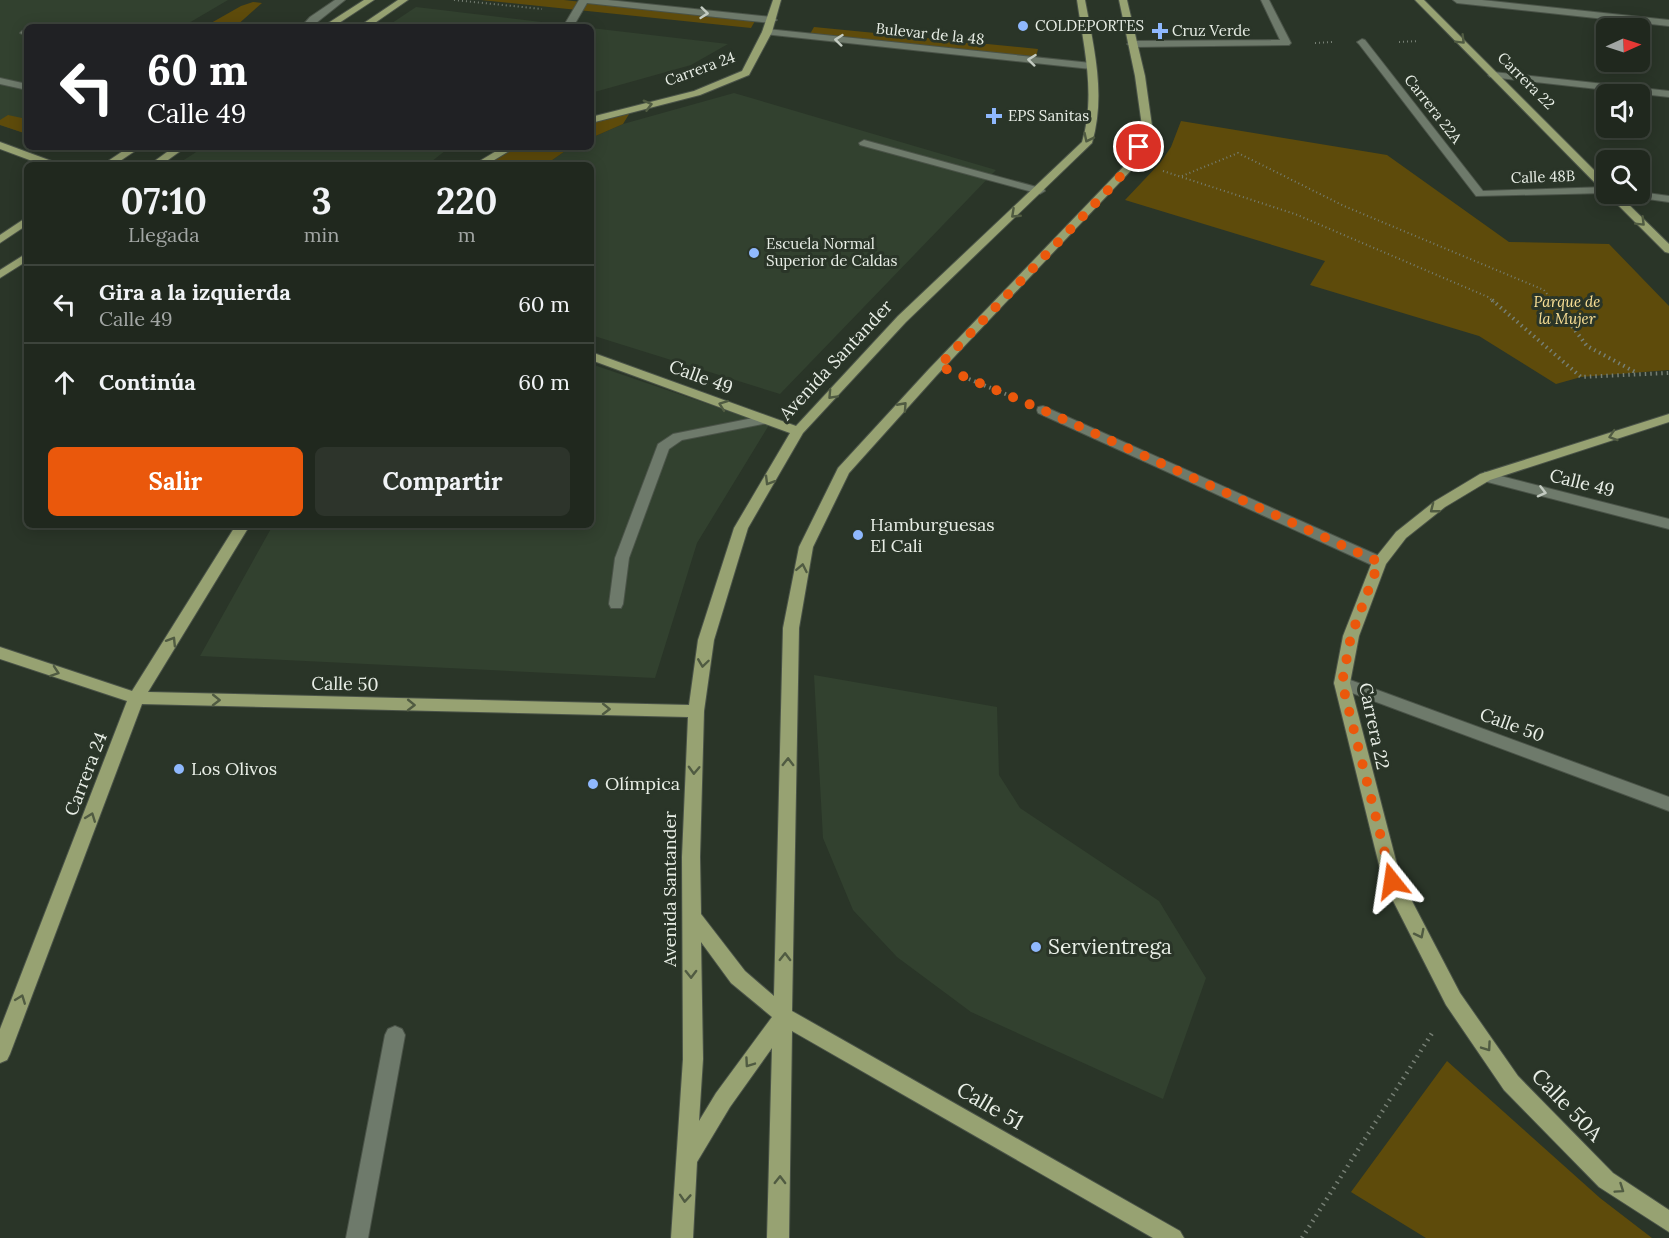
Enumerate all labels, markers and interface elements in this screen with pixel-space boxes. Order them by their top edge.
one-way arrow [699,6,709,19]
place label: COLDEPORTES [1035,16,1144,35]
street label: Bulevar de la 48 [875,18,985,49]
north arrow [1596,18,1650,72]
map controls [1596,18,1650,204]
marker: COLDEPORTES [1016,19,1030,33]
place label: Cruz Verde [1172,21,1250,40]
marker: Cruz Verde [1153,24,1167,38]
one-way arrow [1454,33,1465,44]
one-way arrow [834,34,843,47]
text: 60 m [147,43,248,97]
street label: Carrera 24 [662,47,737,90]
icon: left [48,48,126,126]
street label: Carrera 22 [1494,48,1559,113]
one-way arrow [1028,54,1037,67]
street label: Carrera 22A [1400,70,1467,148]
button: sound [1596,84,1650,138]
text: Calle 49 [147,96,246,130]
one-way arrow [642,100,652,113]
place label: EPS Sanitas [1008,106,1089,125]
marker: EPS Sanitas [985,107,1003,125]
pin [1113,121,1164,172]
icon: arrive [1122,130,1155,163]
one-way arrow [1083,132,1095,143]
button: search [1596,150,1650,204]
street label: Calle 48B [1510,166,1575,187]
text: 07:10 [121,178,207,224]
text: 3 [311,178,332,224]
text: 220 [436,178,497,224]
one-way arrow [1011,206,1022,217]
one-way arrow [1633,214,1644,225]
text: Llegada [128,222,200,247]
text: min [304,222,339,247]
text: m [458,222,476,247]
place label: Escuela Normal Superior de Caldas [766,234,897,270]
marker: Escuela Normal Superior de Caldas [747,246,761,260]
text: Gira a la izquierda [99,278,291,306]
icon: left [48,288,81,321]
text: 60 m [518,290,570,318]
park label: Parque de la Mujer [1534,292,1600,328]
street label: Avenida Santander [773,295,897,425]
text: Calle 49 [99,306,173,331]
street label: Calle 49 [666,354,736,399]
icon: ahead [48,366,81,399]
text: Continúa [99,368,196,396]
text: 60 m [518,368,570,396]
one-way arrow [828,389,839,399]
one-way arrow [719,400,730,412]
one-way arrow [896,402,907,412]
one-way arrow [1608,428,1619,441]
button: Salir [48,447,303,516]
button: Compartir [315,447,570,516]
street label: Calle 49 [1547,463,1617,502]
one-way arrow [764,475,776,485]
one-way arrow [1537,484,1547,497]
one-way arrow [1430,501,1441,512]
place label: Hamburguesas El Cali [870,513,995,557]
marker: Hamburguesas El Cali [851,528,865,542]
one-way arrow [795,564,808,574]
one-way arrow [164,637,176,647]
one-way arrow [697,659,709,668]
one-way arrow [49,665,60,678]
street label: Calle 50 [311,671,379,696]
street label: Carrera 22 [1354,680,1395,771]
one-way arrow [211,694,220,706]
one-way arrow [406,698,415,711]
street label: Calle 50 [1477,702,1548,747]
one-way arrow [601,703,610,715]
street label: Carrera 24 [59,728,112,819]
place label: Los Olivos [191,757,277,780]
one-way arrow [782,758,794,767]
marker: Los Olivos [172,762,186,776]
one-way arrow [688,765,700,774]
place label: Olímpica [605,772,680,795]
marker: Olímpica [586,777,600,791]
street label: Avenida Santander [658,811,681,968]
one-way arrow [83,812,96,823]
position arrow [1360,849,1424,913]
one-way arrow [1413,928,1424,939]
place label: Servientrega [1048,933,1172,960]
marker: Servientrega [1029,940,1043,954]
one-way arrow [779,953,791,962]
one-way arrow [685,969,698,978]
one-way arrow [14,994,26,1005]
one-way arrow [1480,1041,1491,1052]
one-way arrow [745,1057,756,1068]
street label: Calle 50A [1526,1062,1609,1148]
street label: Calle 51 [952,1076,1029,1135]
one-way arrow [773,1175,786,1184]
one-way arrow [1613,1182,1624,1193]
one-way arrow [679,1194,692,1203]

